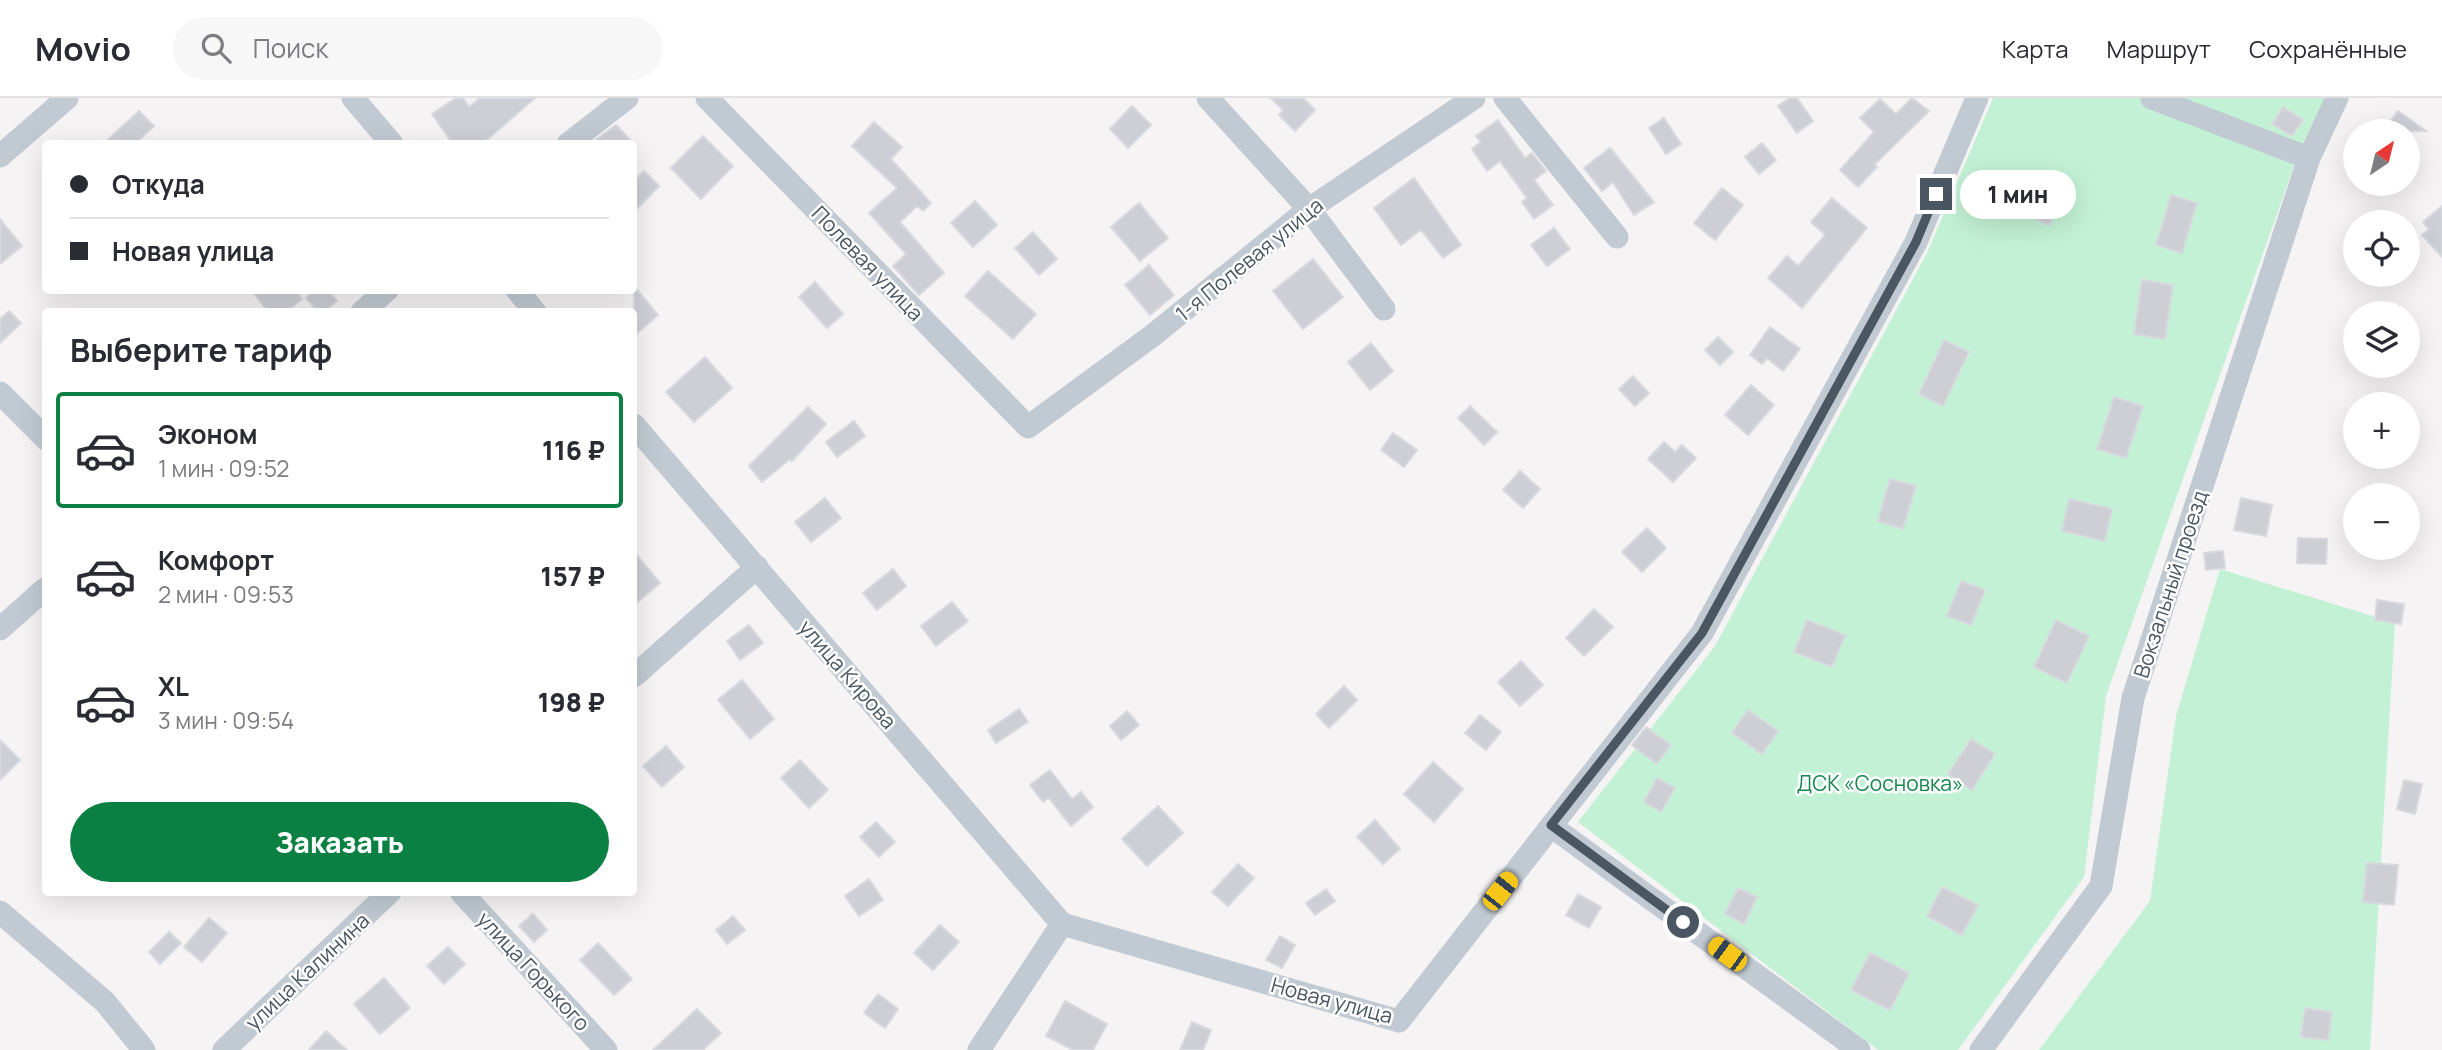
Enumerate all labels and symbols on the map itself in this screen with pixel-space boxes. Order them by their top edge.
north arrow [2343,119,2420,196]
callout: 1 мин [1960,170,2076,218]
route end [1920,178,1952,210]
street label: 1-я Полевая улица [1169,191,1329,327]
street label: Полевая улица [806,200,930,326]
street label: Вокзальный проезд [2126,487,2214,681]
street label: улица Кирова [793,614,903,734]
park label: ДСК «Сосновка» [1797,769,1963,797]
car [1479,868,1522,914]
street label: улица Горького [471,905,597,1037]
street label: улица Калинина [239,906,375,1036]
route start [1667,906,1699,938]
car [1704,933,1751,975]
street label: Новая улица [1268,970,1396,1030]

